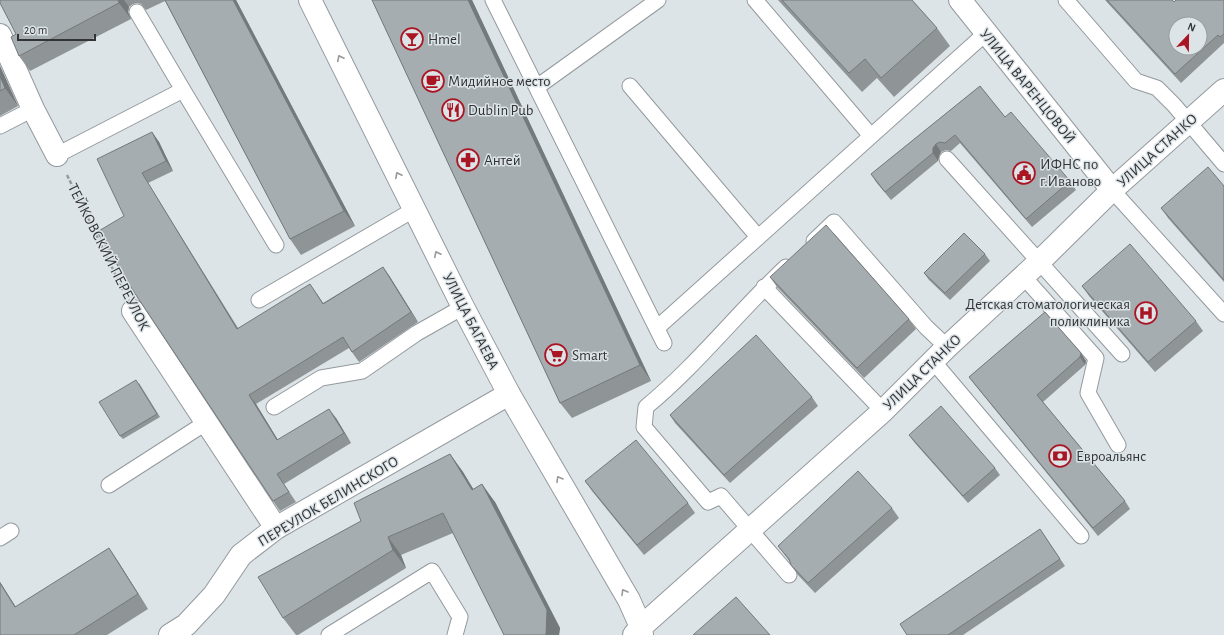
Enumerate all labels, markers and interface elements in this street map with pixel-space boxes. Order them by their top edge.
scale bar [18,16,95,42]
north arrow [1168,16,1208,56]
text: N [1186,21,1197,34]
text: 20 m [24,24,47,36]
bar icon: Hmel [399,26,425,52]
street label: УЛИЦА ВАРЕНЦОВОЙ [977,26,1078,146]
place label: Hmel [428,32,461,47]
one-way arrow [337,55,344,62]
cafe icon: Мидийное место [420,68,446,94]
place label: Мидийное место [448,74,550,89]
restaurant icon: Dublin Pub [440,97,466,123]
place label: Dublin Pub [468,103,534,118]
street label: УЛИЦА СТАНКО [1114,111,1200,190]
pharmacy icon: Антей [455,147,481,173]
place label: Антей [484,153,521,168]
place label: ИФНС по г.Иваново [1040,157,1101,189]
public building icon: ИФНС по г.Иваново [1011,160,1037,186]
one-way arrow [395,171,402,179]
street label: ТЕЙКОВСКИЙ ПЕРЕУЛОК [65,181,152,333]
one-way arrow [434,251,442,259]
street label: УЛИЦА БАГАЕВА [440,271,501,372]
place label: Детская стоматологическая поликлиника [966,297,1130,329]
hospital icon: Детская стоматологическая поликлиника [1133,300,1159,326]
street label: УЛИЦА СТАНКО [881,332,964,413]
supermarket icon: Smart [543,342,569,368]
place label: Smart [572,348,608,363]
bank icon: Евроальянс [1047,443,1073,469]
place label: Евроальянс [1076,449,1146,464]
street label: ПЕРЕУЛОК БЕЛИНСКОГО [255,454,401,549]
one-way arrow [557,476,564,483]
one-way arrow [622,589,629,596]

